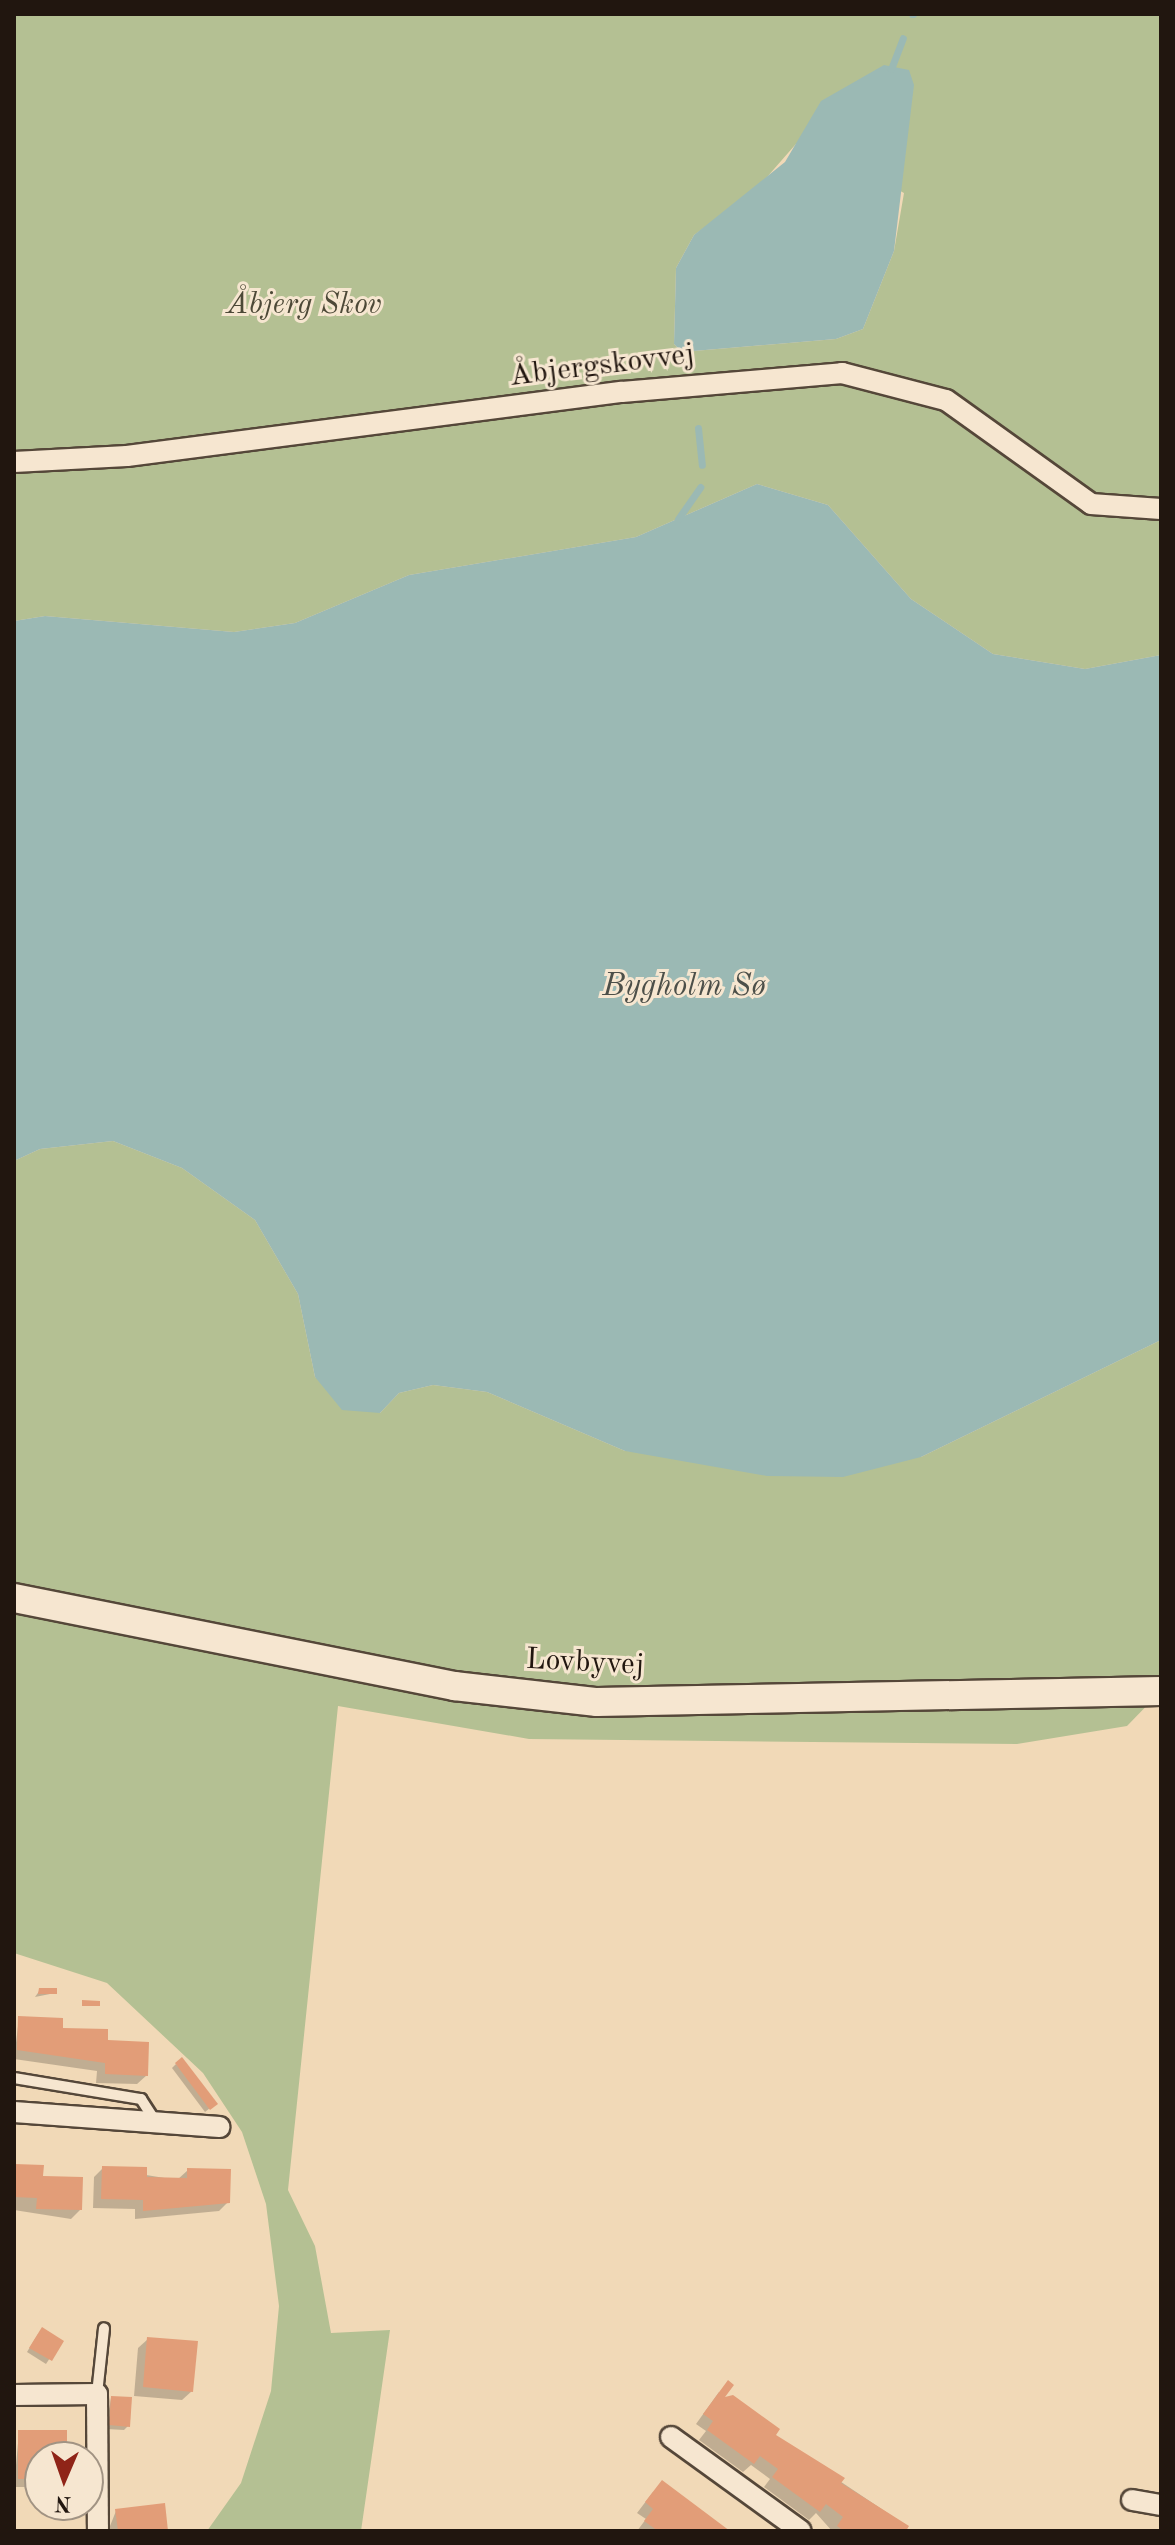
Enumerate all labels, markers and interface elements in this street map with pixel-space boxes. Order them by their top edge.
park label: Åbjerg Skov [227,287,381,323]
street label: Åbjergskovvej [507,337,697,395]
water label: Bygholm Sø [602,968,766,1006]
street label: Lovbyvej [525,1642,645,1684]
north arrow [24,2441,104,2521]
text: N [54,2492,72,2514]

